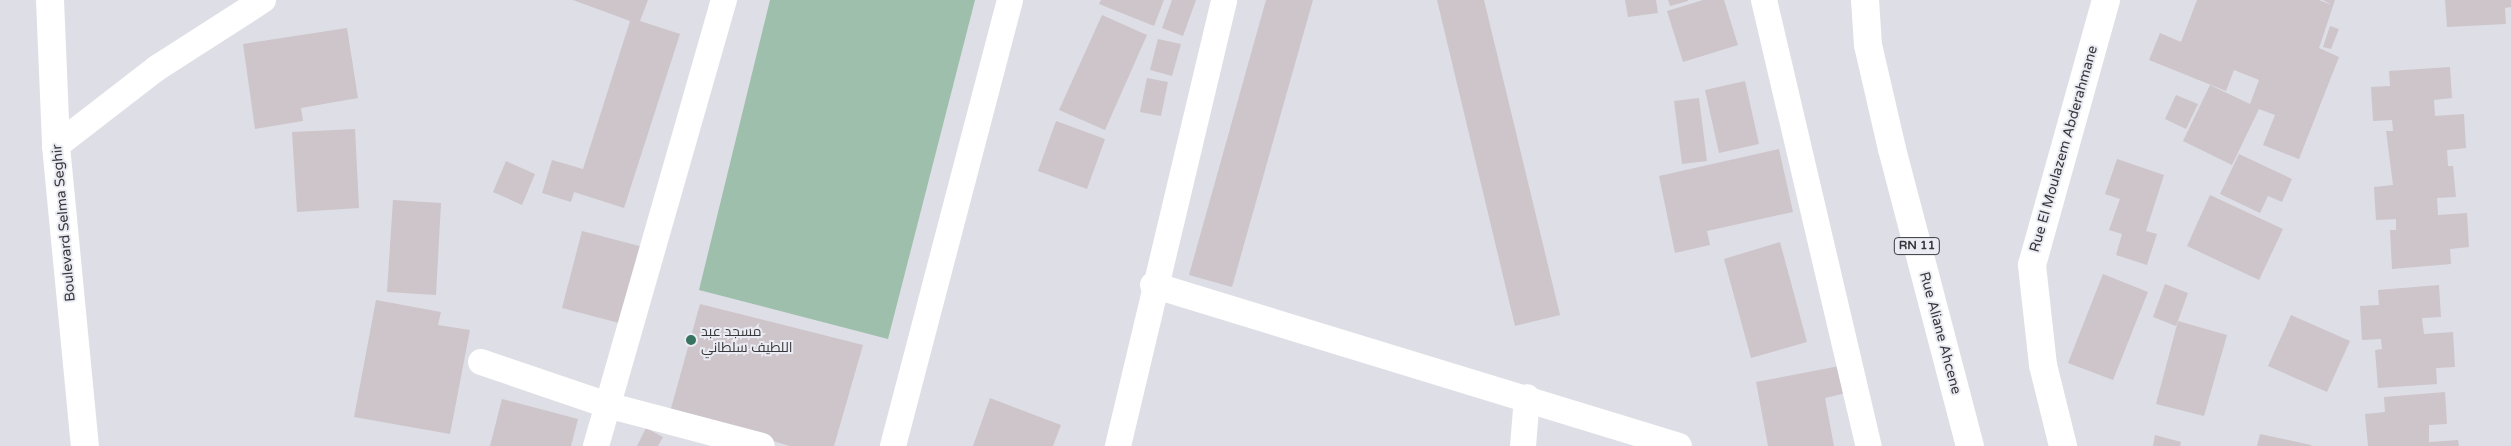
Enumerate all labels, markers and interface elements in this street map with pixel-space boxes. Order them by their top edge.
street label: Rue El Moulazem Abderahmane [2026,44,2102,254]
street label: Boulevard Selma Seghir [49,144,79,302]
road number: RN 11 [1893,237,1941,256]
street label: Rue Aliane Ahcene [1916,270,1964,396]
place label: مسجد عبد اللطيف سلطاني [701,324,793,357]
marker: مسجد عبد اللطيف سلطاني [685,334,697,346]

